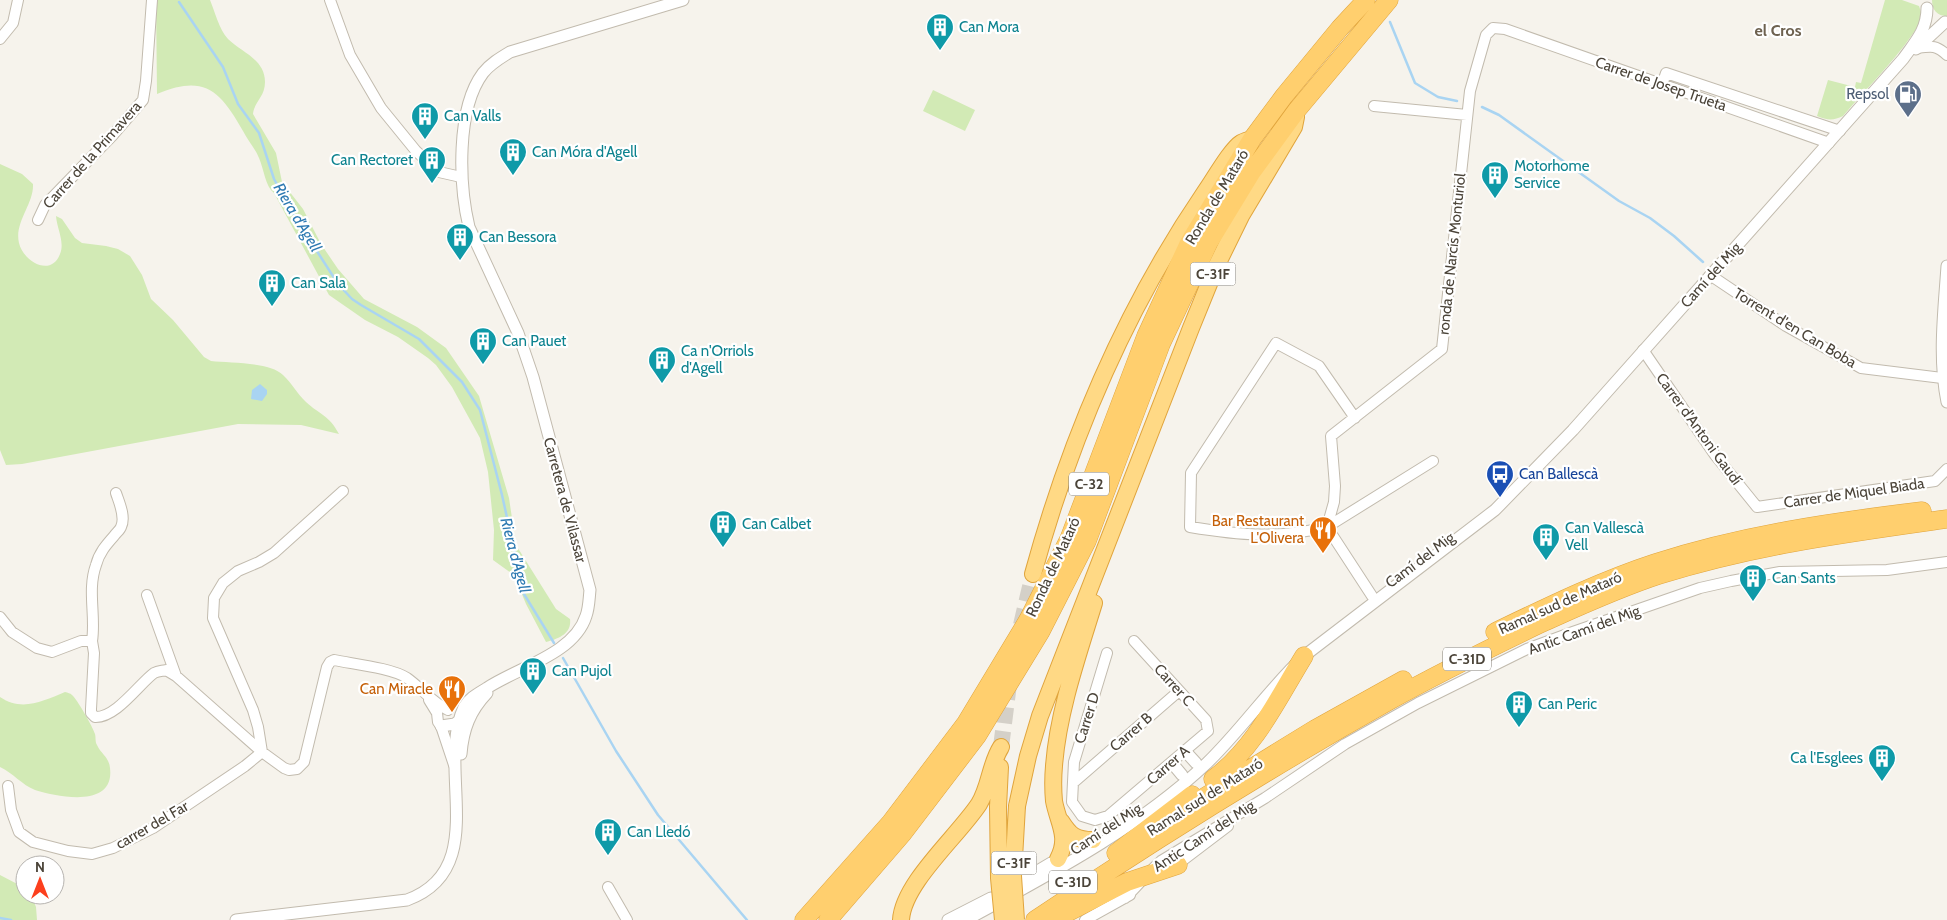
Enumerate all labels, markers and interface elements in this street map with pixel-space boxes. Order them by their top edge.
building icon: Can Mora [925,12,955,51]
place label: Can Mora [959,18,1020,36]
district label: el Cros [1755,21,1802,40]
street label: Carrer de Josep Trueta [1593,53,1730,115]
fuel station icon: Repsol [1893,79,1923,118]
place label: Repsol [1846,85,1889,103]
street label: Carrer de la Primavera [39,97,145,212]
building icon: Can Valls [410,101,440,140]
place label: Can Valls [444,107,501,125]
building icon: Can Móra d'Agell [498,137,528,176]
place label: Can Móra d'Agell [532,143,638,161]
building icon: Can Rectoret [417,145,447,184]
street label: Ronda de Mataró [1182,146,1252,248]
place label: Can Rectoret [331,151,413,169]
place label: Motorhome Service [1514,157,1590,192]
building icon: Motorhome Service [1480,160,1510,199]
street label: ronda de Narcís Monturiol [1435,172,1469,336]
water label: Riera d'Agell [270,179,326,255]
building icon: Can Bessora [445,222,475,261]
place label: Can Bessora [479,228,557,246]
street label: Camí del Mig [1677,238,1745,311]
road number: C-31F [1190,262,1236,286]
building icon: Can Sala [257,268,287,307]
place label: Can Sala [291,274,347,292]
street label: Torrent d'en Can Boba [1730,284,1860,372]
building icon: Can Pauet [468,326,498,365]
place label: Can Pauet [502,332,566,350]
place label: Ca n'Orriols d'Agell [681,342,754,377]
building icon: Ca n'Orriols d'Agell [647,345,677,384]
street label: Carrer d'Antoni Gaudí [1652,369,1746,489]
street label: Carretera de Vilassar [540,435,590,565]
bus stop icon: Can Ballescà [1485,459,1515,498]
place label: Can Ballescà [1519,465,1599,483]
road number: C-32 [1069,472,1109,496]
street label: Carrer de Miquel Biada [1783,474,1926,512]
building icon: Can Calbet [708,509,738,548]
place label: Bar Restaurant L'Olivera [1212,512,1305,547]
street label: Ronda de Mataró [1022,514,1084,620]
water label: Riera d'Agell [496,515,535,595]
place label: Can Calbet [742,515,811,533]
restaurant icon: Bar Restaurant L'Olivera [1308,515,1338,554]
place label: Can Vallescà Vell [1565,519,1645,554]
building icon: Can Vallescà Vell [1531,522,1561,561]
street label: Camí del Mig [1382,528,1458,592]
building icon: Can Sants [1738,563,1768,602]
street label: Ramal sud de Mataró [1496,568,1624,638]
place label: Can Sants [1772,569,1836,587]
street label: Antic Camí del Mig [1526,601,1643,659]
road number: C-31D [1443,648,1491,671]
building icon: Can Pujol [518,656,548,695]
street label: Carrer C [1150,660,1198,710]
place label: Can Pujol [552,662,612,680]
restaurant icon: Can Miracle [437,674,467,713]
place label: Can Miracle [360,680,433,698]
building icon: Can Peric [1504,689,1534,728]
street label: Carrer D [1071,690,1103,746]
place label: Can Peric [1538,695,1597,713]
street label: Carrer B [1106,709,1156,755]
street label: Carrer A [1143,741,1194,788]
building icon: Ca l'Esglees [1867,743,1897,782]
place label: Ca l'Esglees [1790,749,1863,767]
street label: Ramal sud de Mataró [1144,754,1266,840]
street label: Antic Camí del Mig [1150,796,1259,876]
street label: carrer del Far [112,797,192,853]
street label: Camí del Mig [1067,799,1146,859]
building icon: Can Lledó [593,817,623,856]
place label: Can Lledó [627,823,690,841]
road number: C-31F [992,851,1036,874]
north arrow [15,855,65,905]
text: N [35,858,45,876]
road number: C-31D [1049,870,1097,894]

